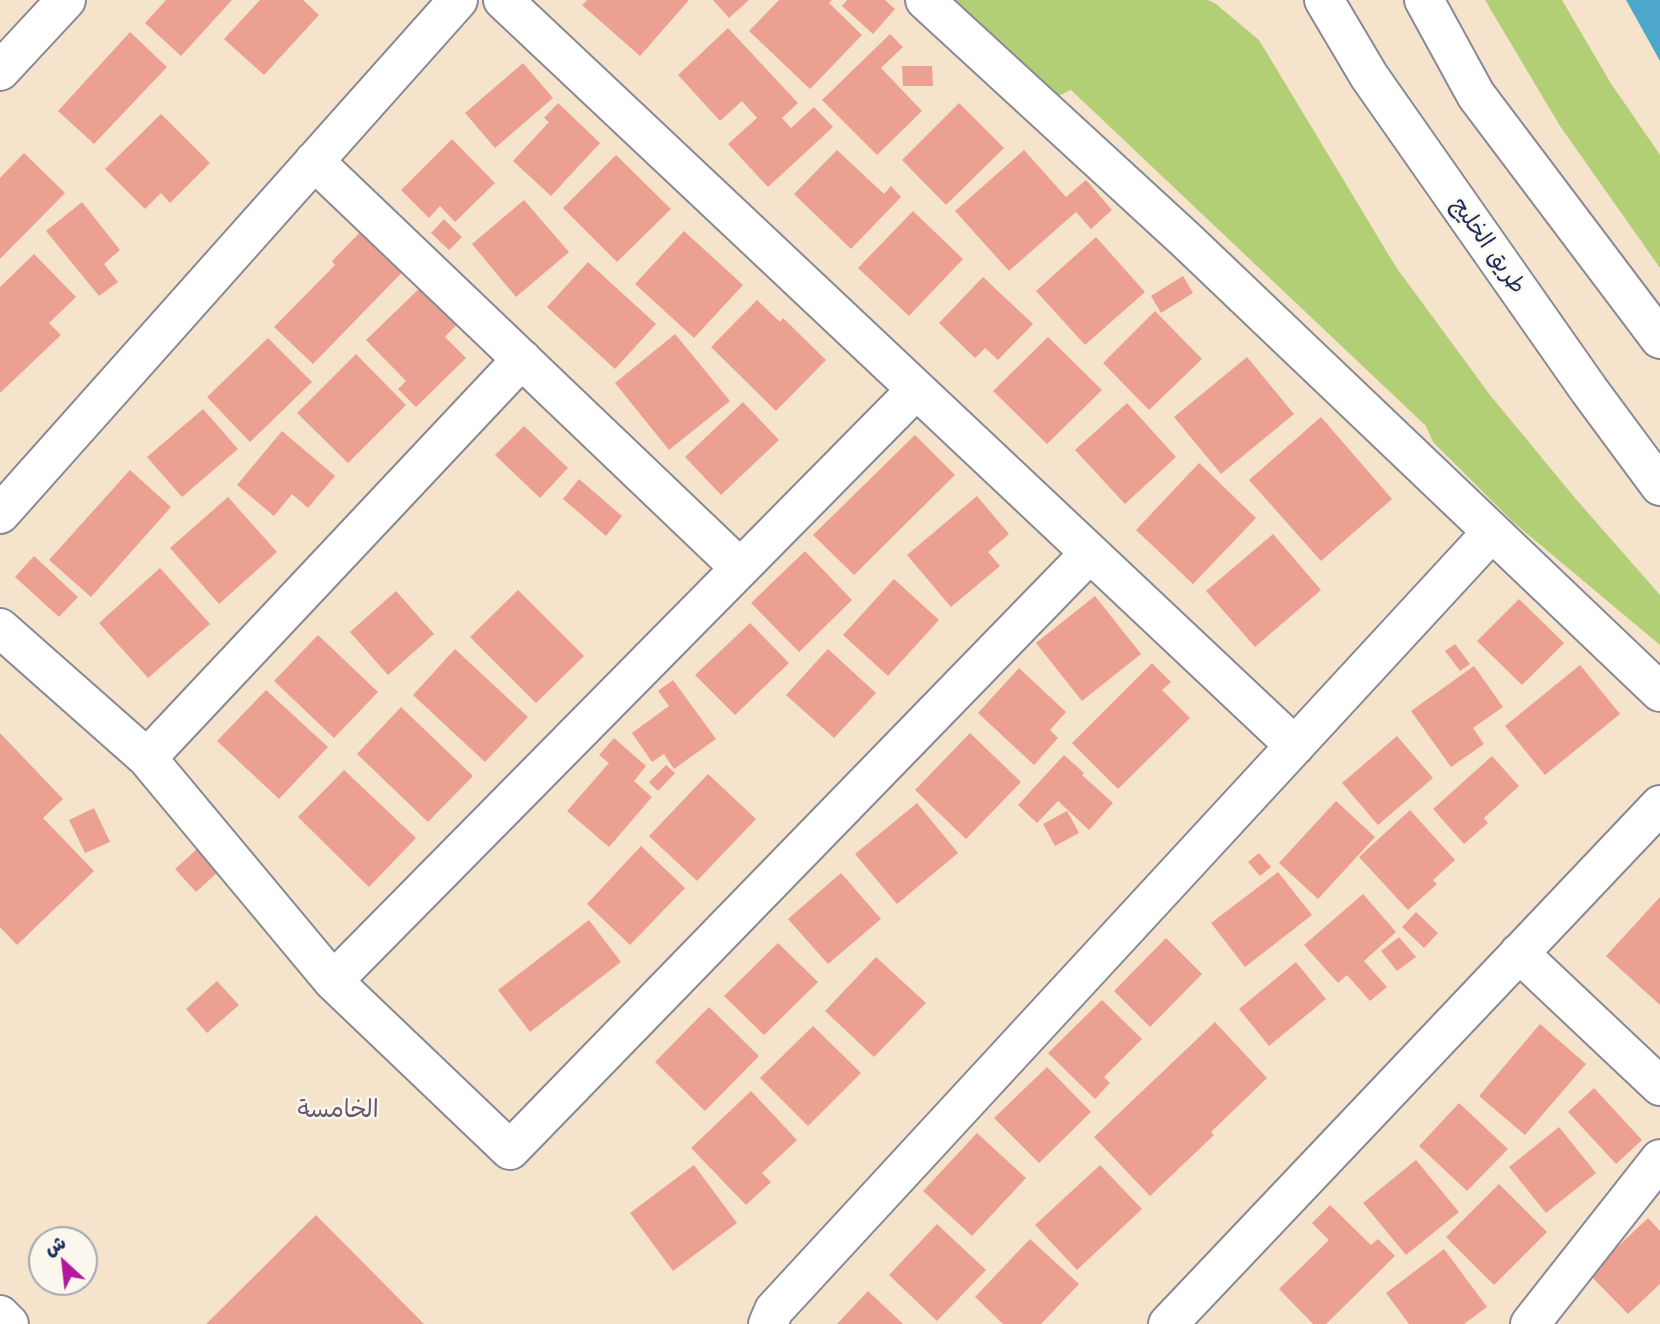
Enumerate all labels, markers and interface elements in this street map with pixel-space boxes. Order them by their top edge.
street label: طريق الخليج [1445,193,1531,299]
district label: الخامسة [297,1096,379,1124]
north arrow [28,1226,98,1296]
text: ش [39,1227,70,1261]

